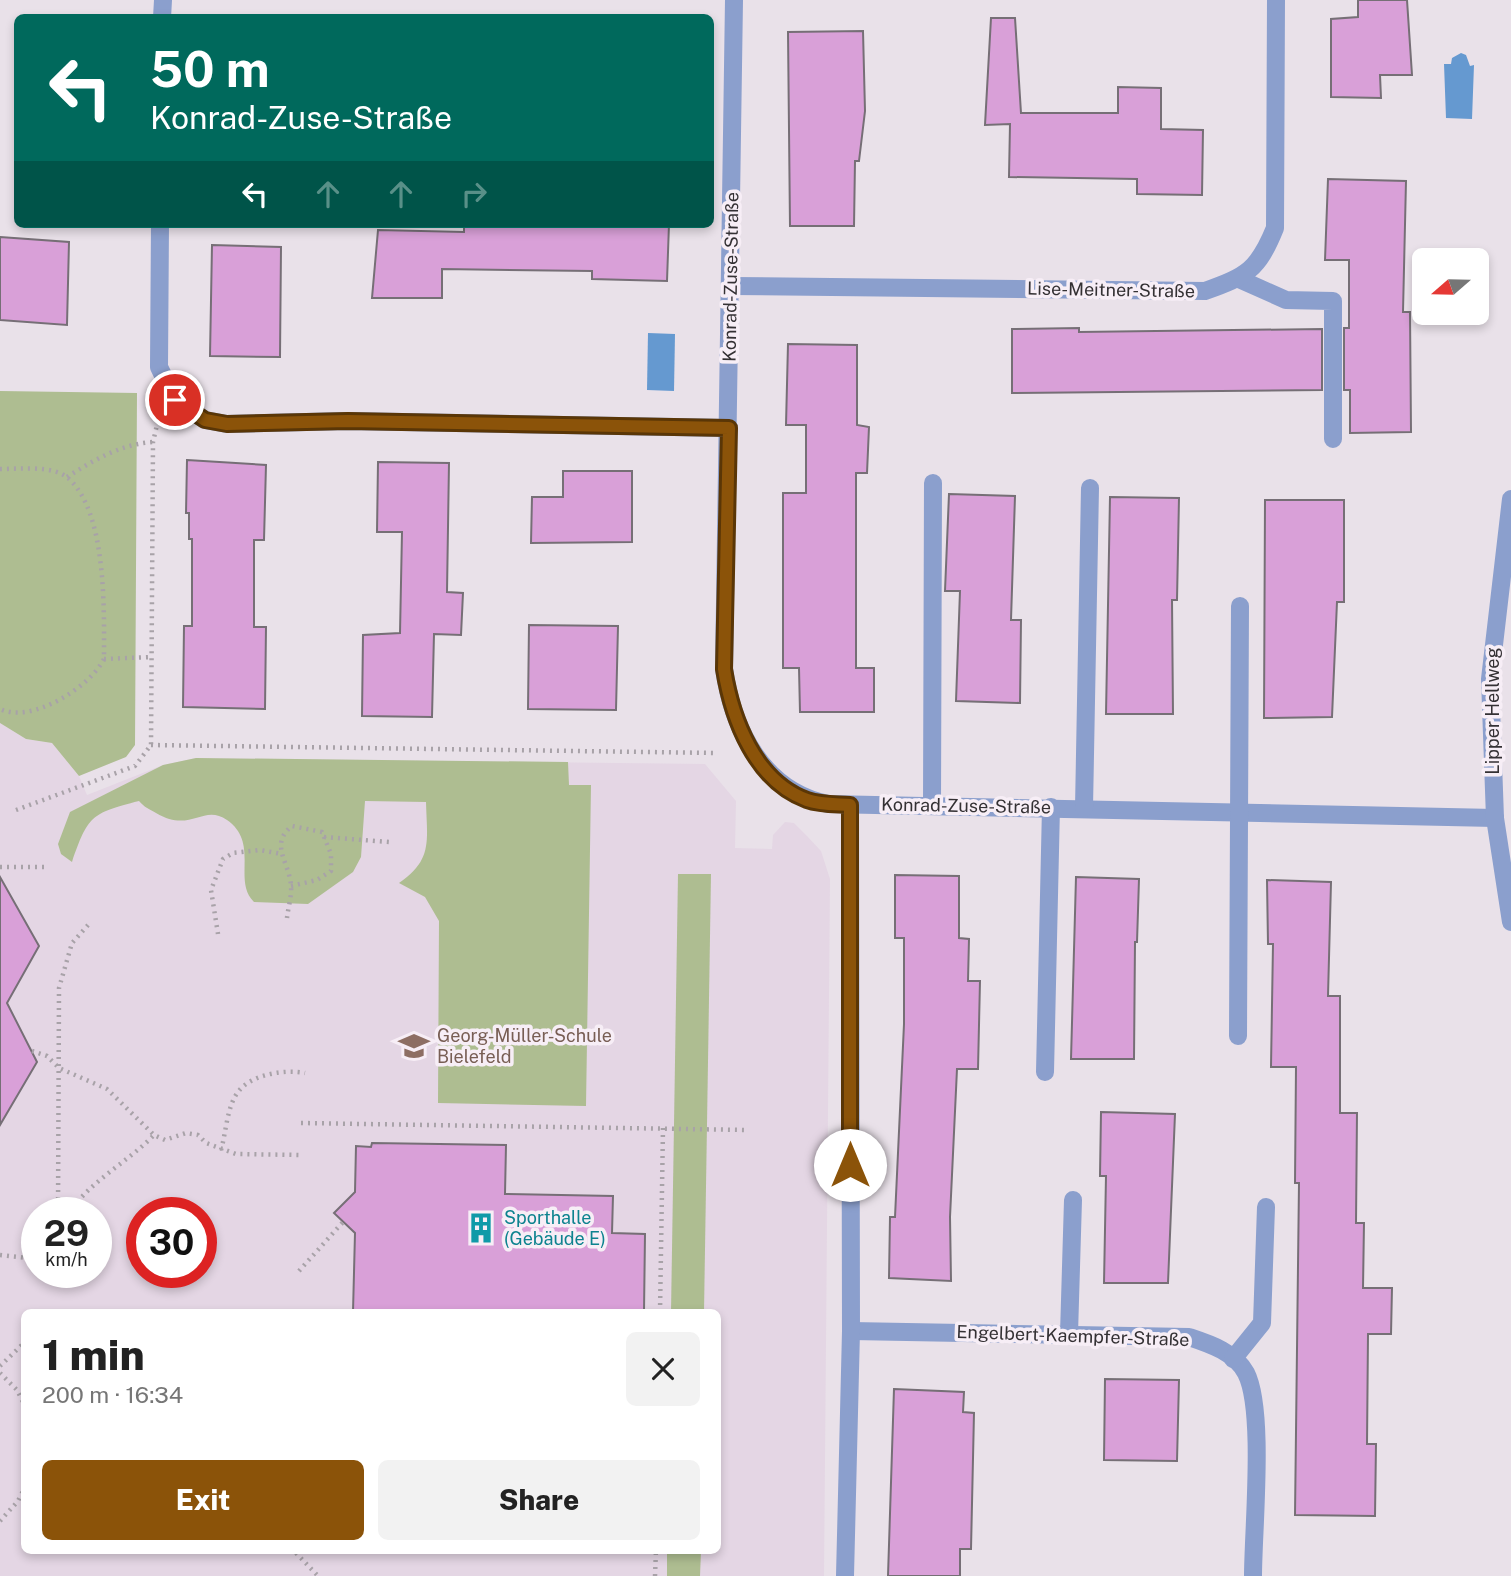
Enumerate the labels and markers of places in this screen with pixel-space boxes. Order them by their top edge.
pin [145,370,205,430]
place label: Georg-Müller-Schule Bielefeld [437,1025,612,1067]
school or university icon: Georg-Müller-Schule Bielefeld [397,1029,431,1063]
place label: Sporthalle (Gebäude E) [504,1207,606,1249]
building icon: Sporthalle (Gebäude E) [464,1211,498,1245]

